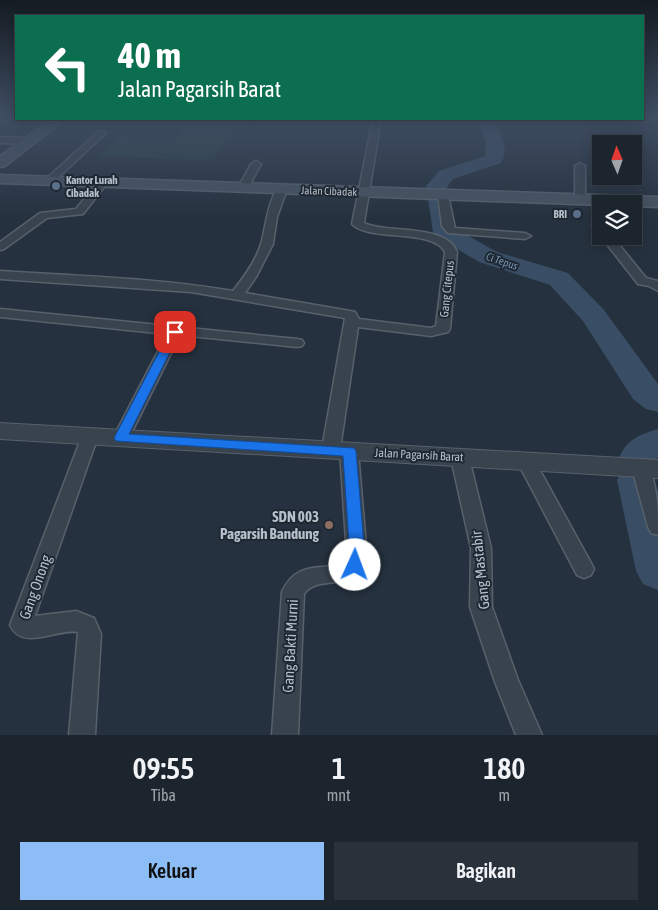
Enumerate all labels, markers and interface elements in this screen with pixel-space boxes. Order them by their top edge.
icon: left [35,35,100,100]
text: 40 m [118,35,181,75]
text: Jalan Pagarsih Barat [118,76,281,102]
north arrow [592,135,642,185]
map controls [592,135,642,245]
place label: Kantor Lurah Cibadak [66,174,118,199]
marker: Kantor Lurah Cibadak [50,180,62,192]
street label: Jalan Cibadak [301,184,358,198]
button: layers [592,195,642,245]
place label: BRI [553,208,567,220]
marker: BRI [571,208,583,220]
water label: Ci Tepus [485,250,519,272]
street label: Gang Citepus [437,260,457,318]
pin [154,311,196,353]
icon: arrive [161,318,189,346]
street label: Jalan Pagarsih Barat [374,446,464,464]
place label: SDN 003 Pagarsih Bandung [220,508,320,542]
marker: SDN 003 Pagarsih Bandung [323,519,335,531]
street label: Gang Mastabir [467,529,493,610]
position arrow [328,538,380,590]
street label: Gang Onong [15,552,55,622]
street label: Gang Bakti Murni [279,599,301,693]
text: 09:55 [133,751,194,785]
text: 1 [332,751,346,785]
text: 180 [483,751,525,785]
text: Tiba [151,786,176,804]
text: mnt [327,786,351,804]
text: m [499,786,510,804]
button: Keluar [20,842,324,900]
button: Bagikan [334,842,638,900]

